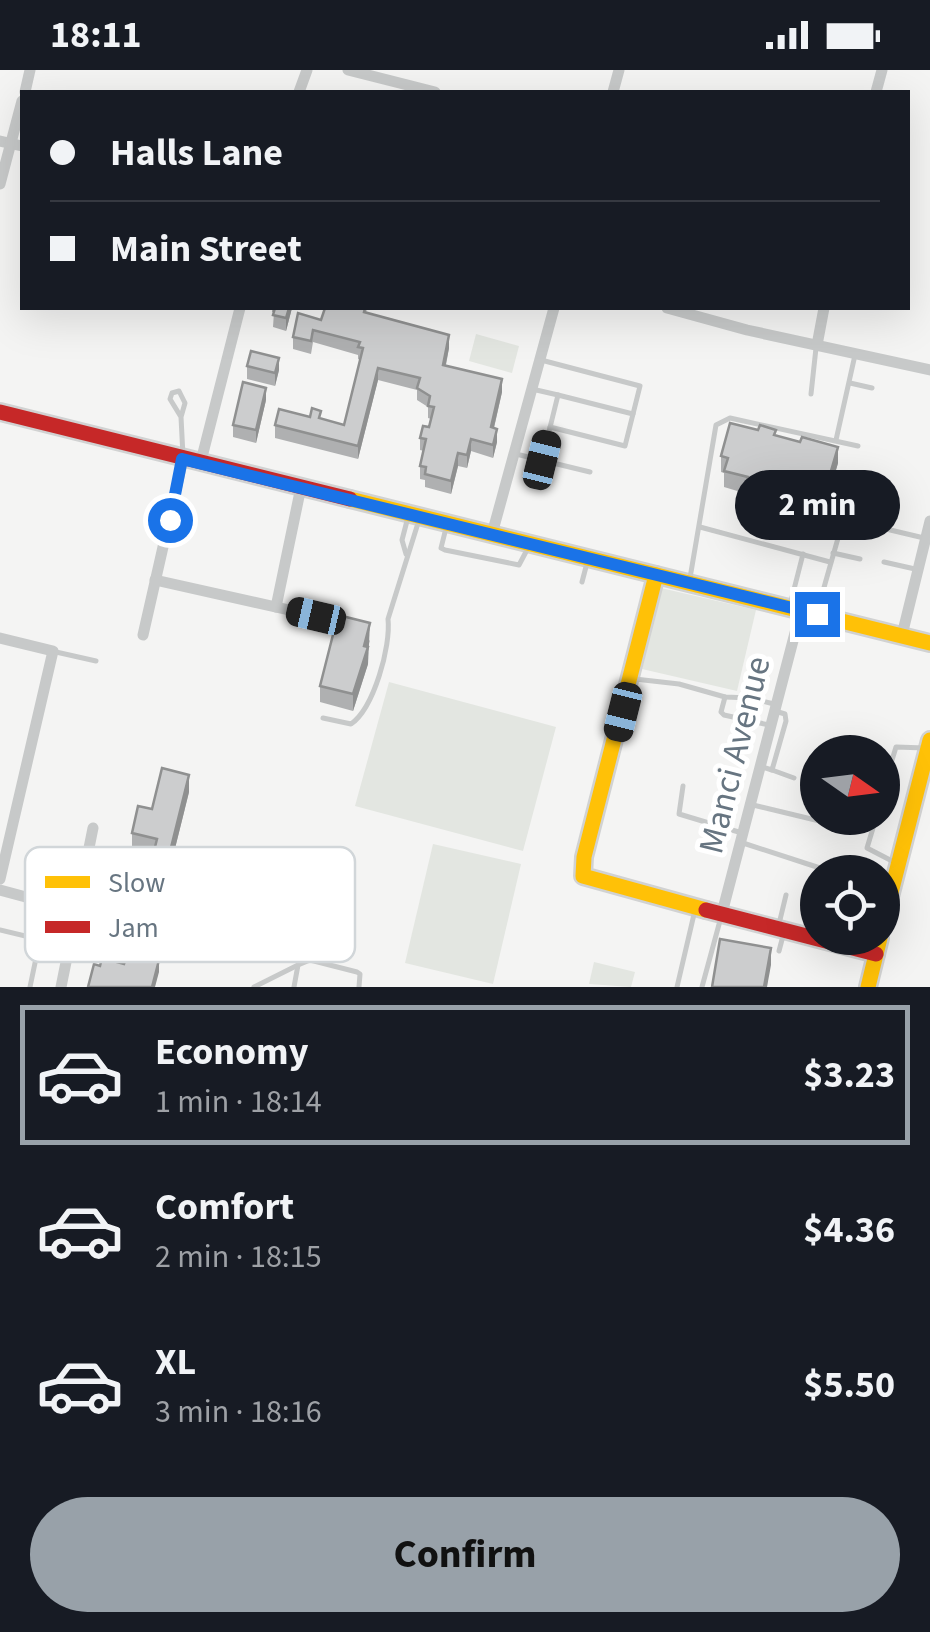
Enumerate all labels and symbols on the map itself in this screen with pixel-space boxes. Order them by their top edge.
car [520,427,564,493]
callout: 2 min [734,469,900,539]
route start [148,498,193,543]
route end [795,592,840,637]
car [283,595,349,637]
street label: Manci Avenue [686,651,784,859]
car [601,679,645,745]
north arrow [800,735,900,835]
legend [25,847,355,962]
text: Slow [108,863,165,903]
text: Jam [108,908,159,948]

